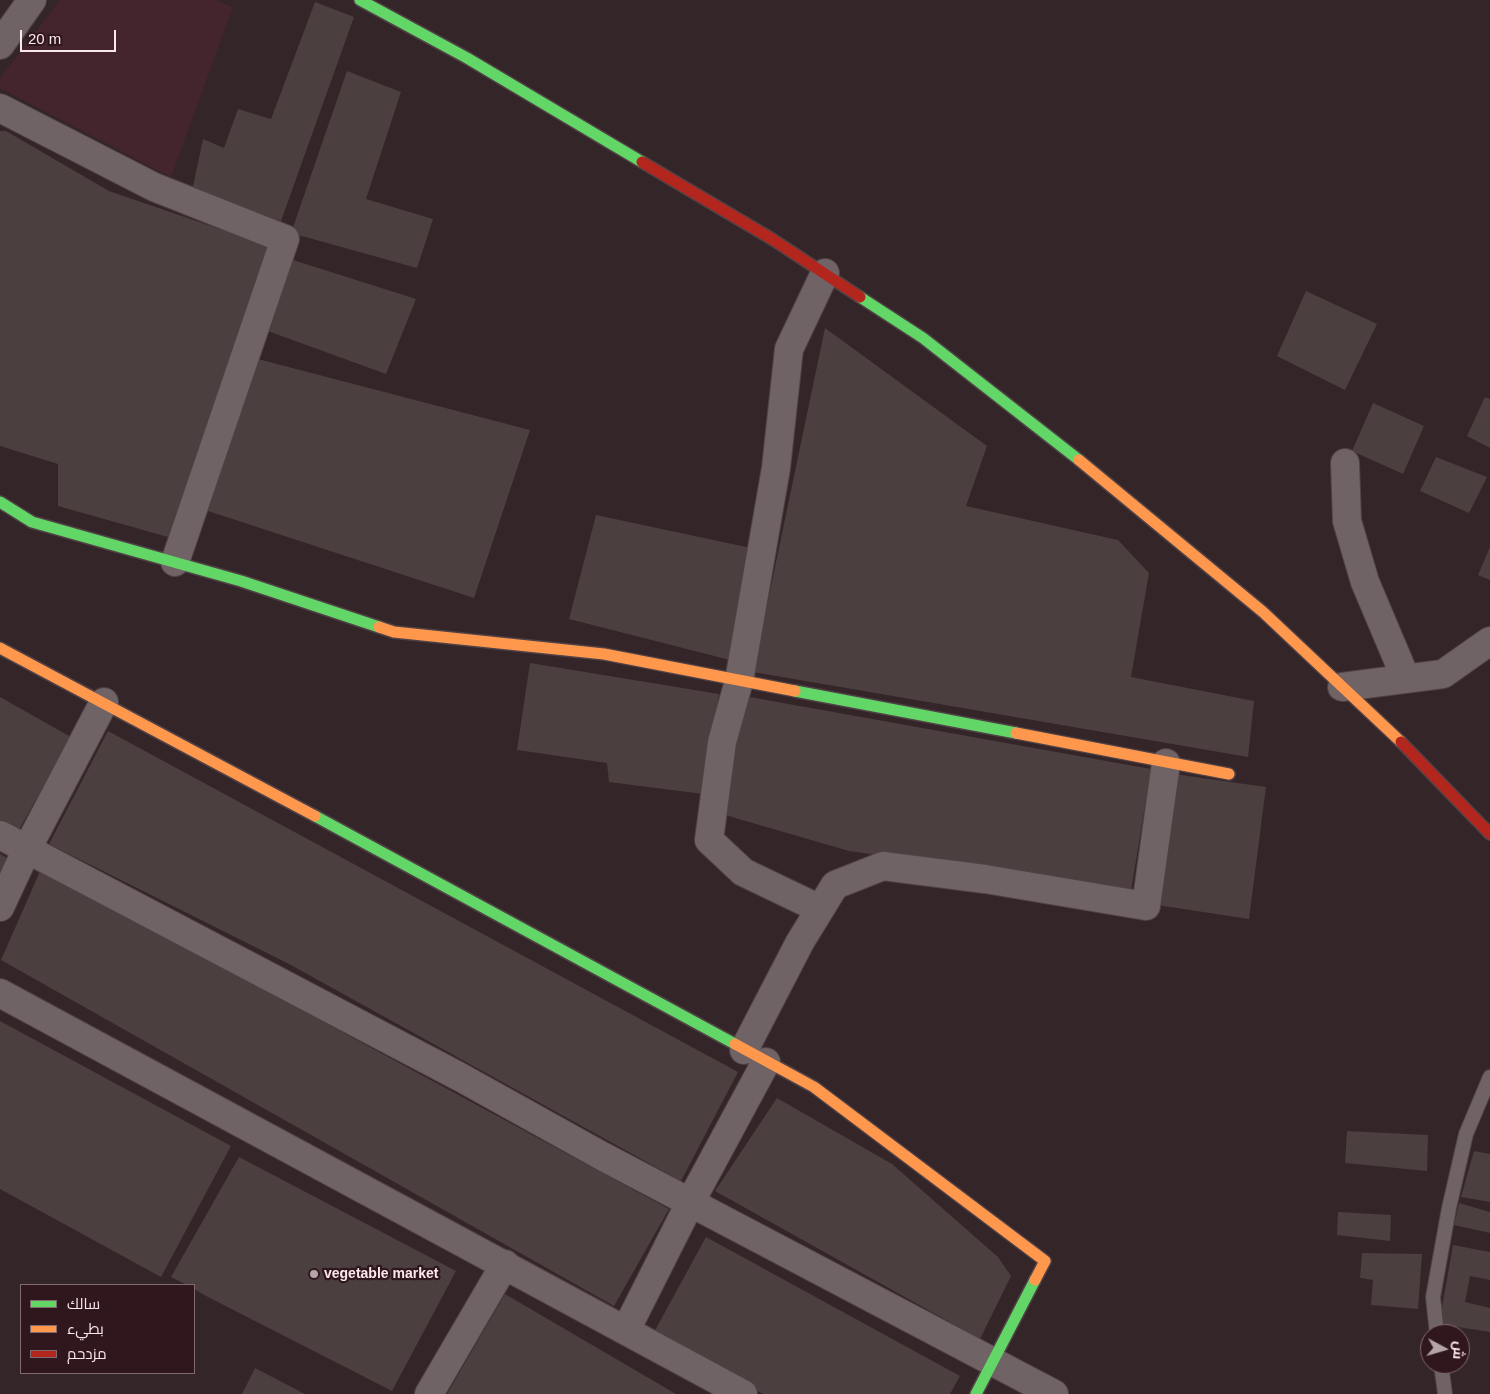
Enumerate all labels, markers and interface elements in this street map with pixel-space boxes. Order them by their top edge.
scale bar [22,20,119,52]
text: 20 m [28,30,61,47]
place label: vegetable market [324,1266,438,1282]
marker: vegetable market [308,1268,320,1280]
legend [20,1284,195,1374]
text: سالك [67,1295,100,1312]
text: بطيء [67,1320,104,1337]
north arrow [1420,1324,1470,1374]
text: ش [1450,1341,1468,1360]
text: مزدحم [67,1345,107,1362]

